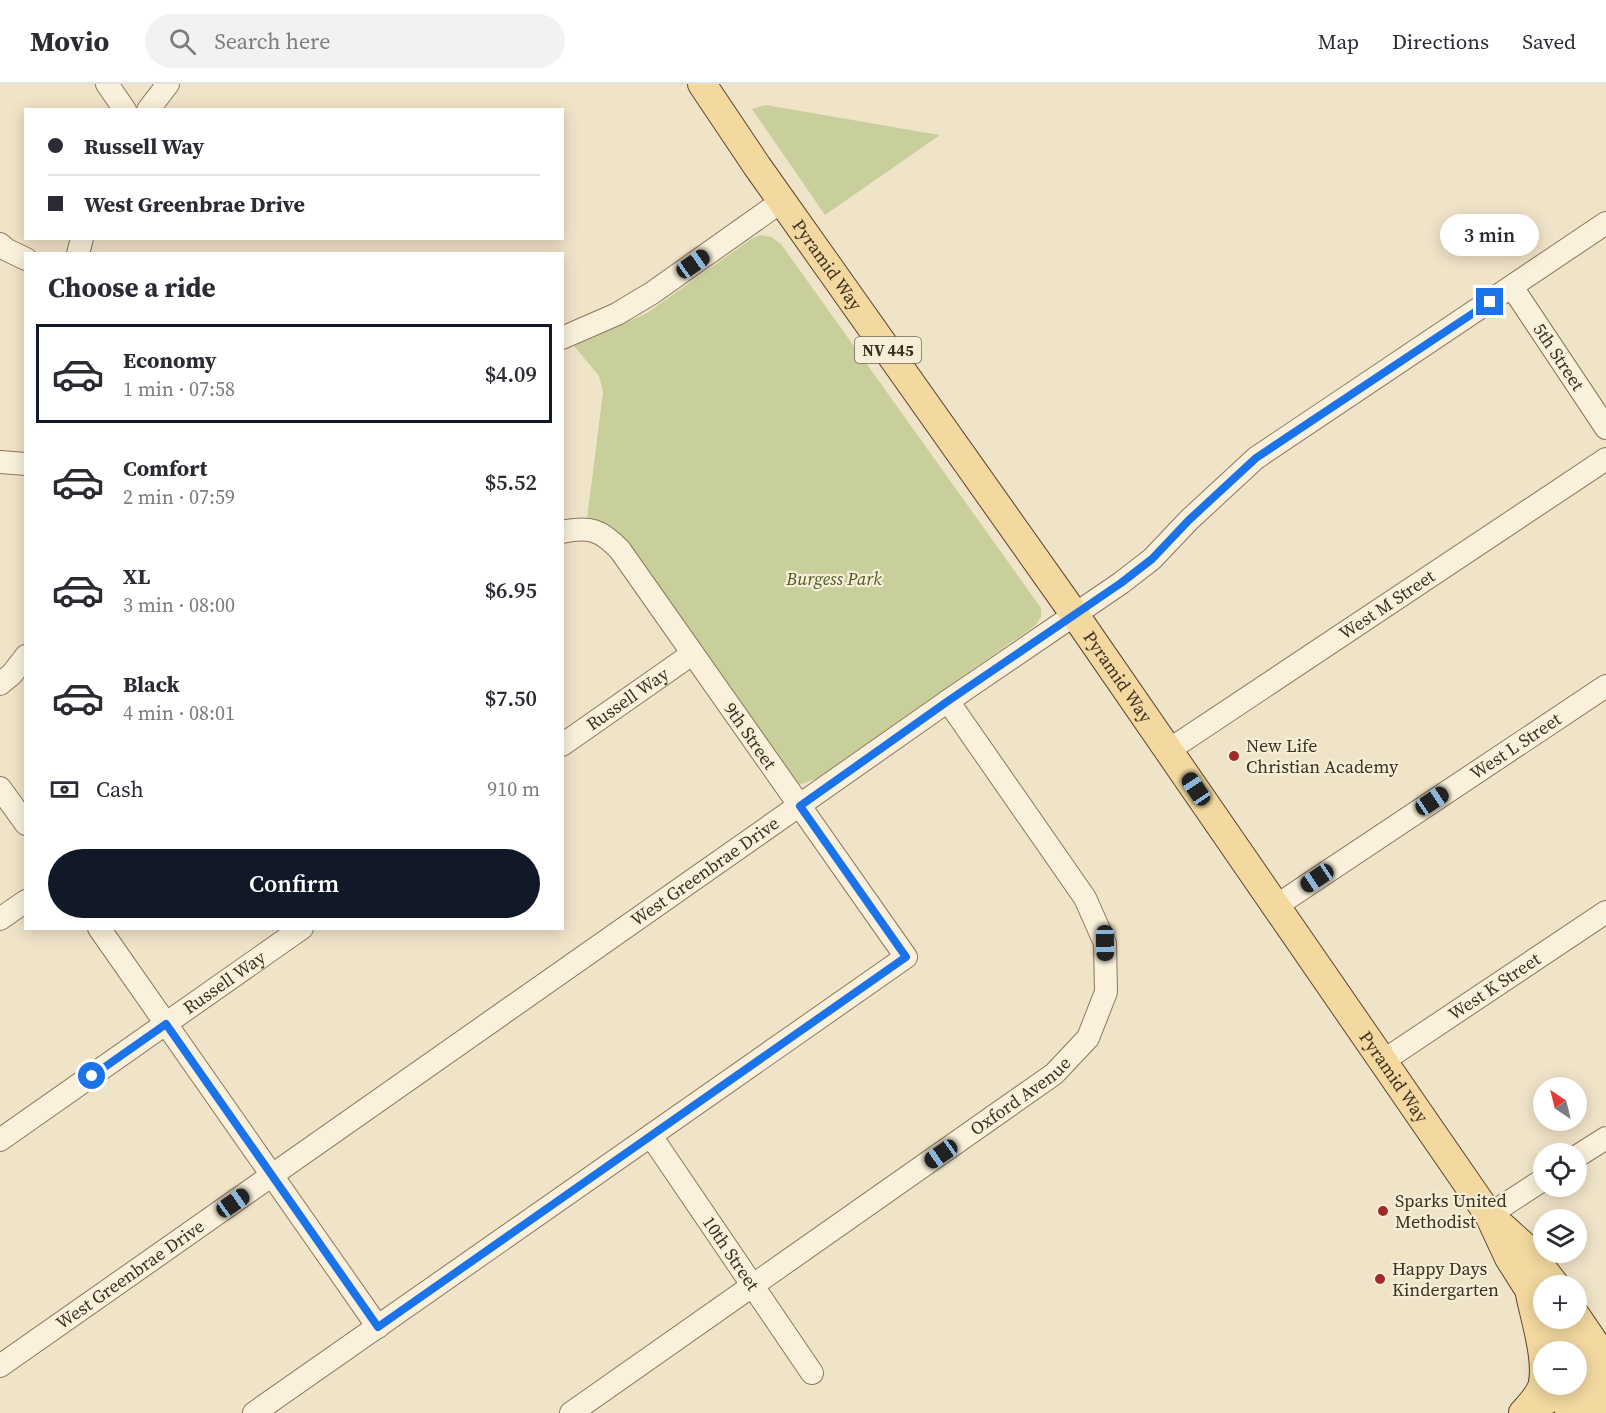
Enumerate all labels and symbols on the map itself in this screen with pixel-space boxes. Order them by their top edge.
street label: Pyramid Way [787,214,869,316]
callout: 3 min [1440,215,1540,257]
car [673,246,713,282]
route end [1476,288,1503,315]
street label: 5th Street [1527,318,1591,395]
road number: NV 445 [855,337,921,363]
street label: West M Street [1334,563,1440,645]
park label: Burgess Park [785,566,882,591]
street label: Pyramid Way [1078,626,1159,728]
street label: Russell Way [581,661,674,736]
street label: 9th Street [718,697,783,774]
street label: West L Street [1465,706,1566,785]
place label: New Life Christian Academy [1246,733,1399,779]
marker: New Life Christian Academy [1227,749,1241,763]
car [1178,769,1214,809]
car [1412,783,1452,819]
street label: West Greenbrae Drive [625,810,784,932]
car [1297,860,1337,896]
car [1096,925,1114,961]
street label: Russell Way [178,944,271,1020]
street label: West K Street [1443,946,1545,1026]
street label: Pyramid Way [1354,1026,1435,1128]
street label: Oxford Avenue [965,1051,1076,1141]
route start [78,1062,105,1089]
north arrow [1533,1077,1587,1131]
car [921,1136,961,1172]
car [213,1185,253,1221]
place label: Sparks United Methodist [1395,1188,1507,1234]
marker: Sparks United Methodist [1376,1204,1390,1218]
street label: 10th Street [697,1211,766,1296]
street label: West Greenbrae Drive [51,1214,209,1335]
place label: Happy Days Kindergarten [1392,1256,1499,1302]
marker: Happy Days Kindergarten [1373,1272,1387,1286]

